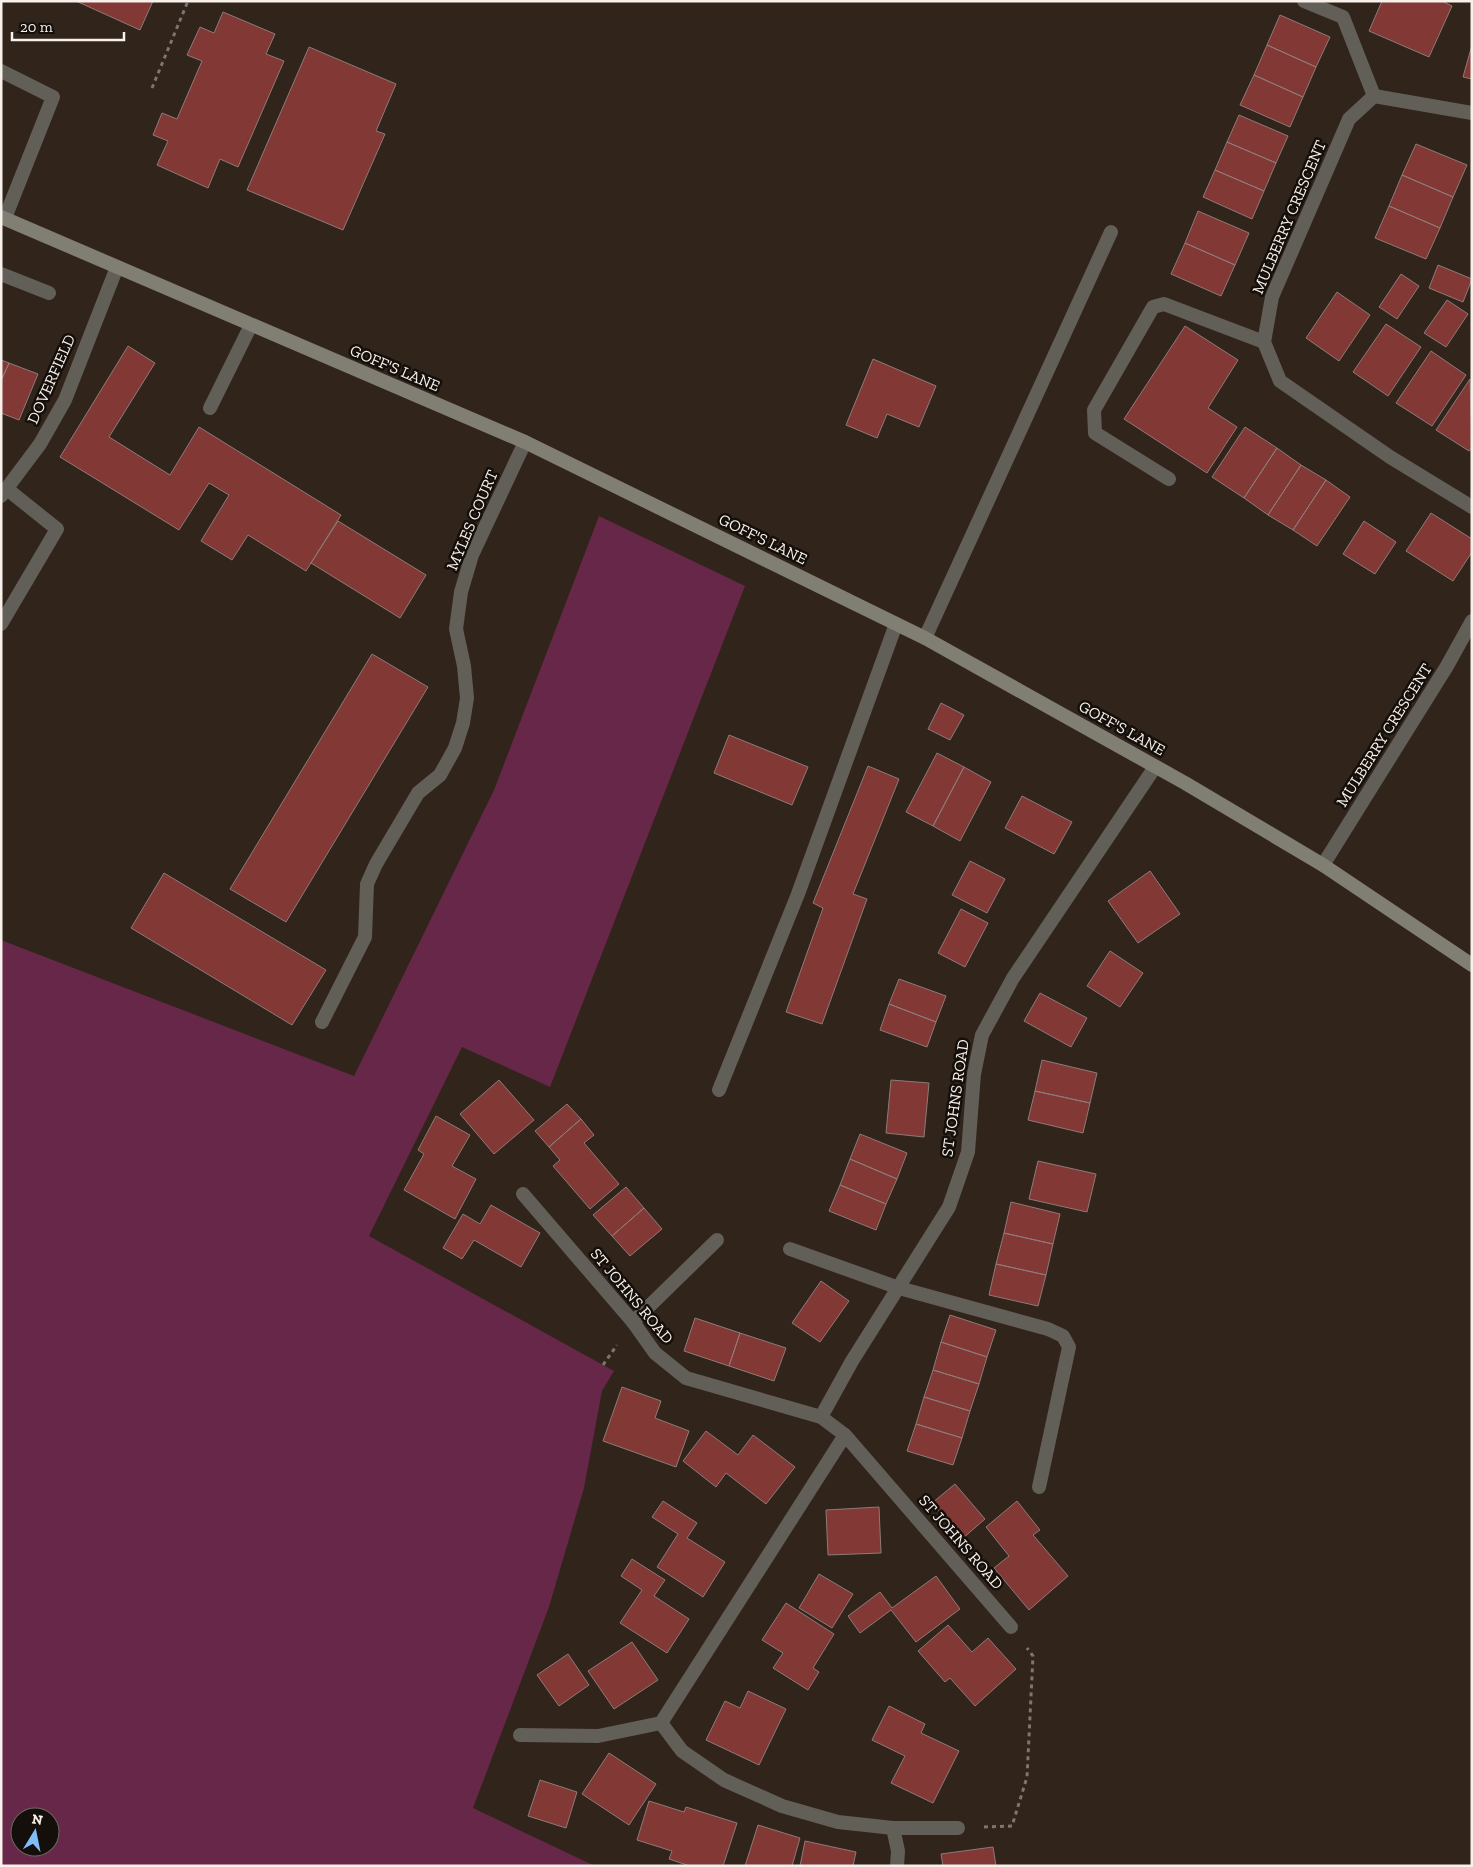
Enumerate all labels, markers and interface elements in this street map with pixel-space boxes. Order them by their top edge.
scale bar [12,10,125,42]
text: 20 m [20,18,53,36]
street label: MULBERRY CRESCENT [1248,137,1330,297]
street label: DOVERFIELD [23,331,79,427]
street label: GOFF'S LANE [347,341,443,395]
street label: MYLES COURT [442,467,502,573]
street label: GOFF'S LANE [716,509,810,569]
street label: MULBERRY CRESCENT [1332,660,1436,810]
street label: GOFF'S LANE [1075,696,1169,760]
street label: ST JOHNS ROAD [937,1038,973,1158]
street label: ST JOHNS ROAD [587,1244,677,1348]
street label: ST JOHNS ROAD [915,1491,1007,1593]
north arrow [10,1807,60,1857]
text: N [30,1810,44,1829]

